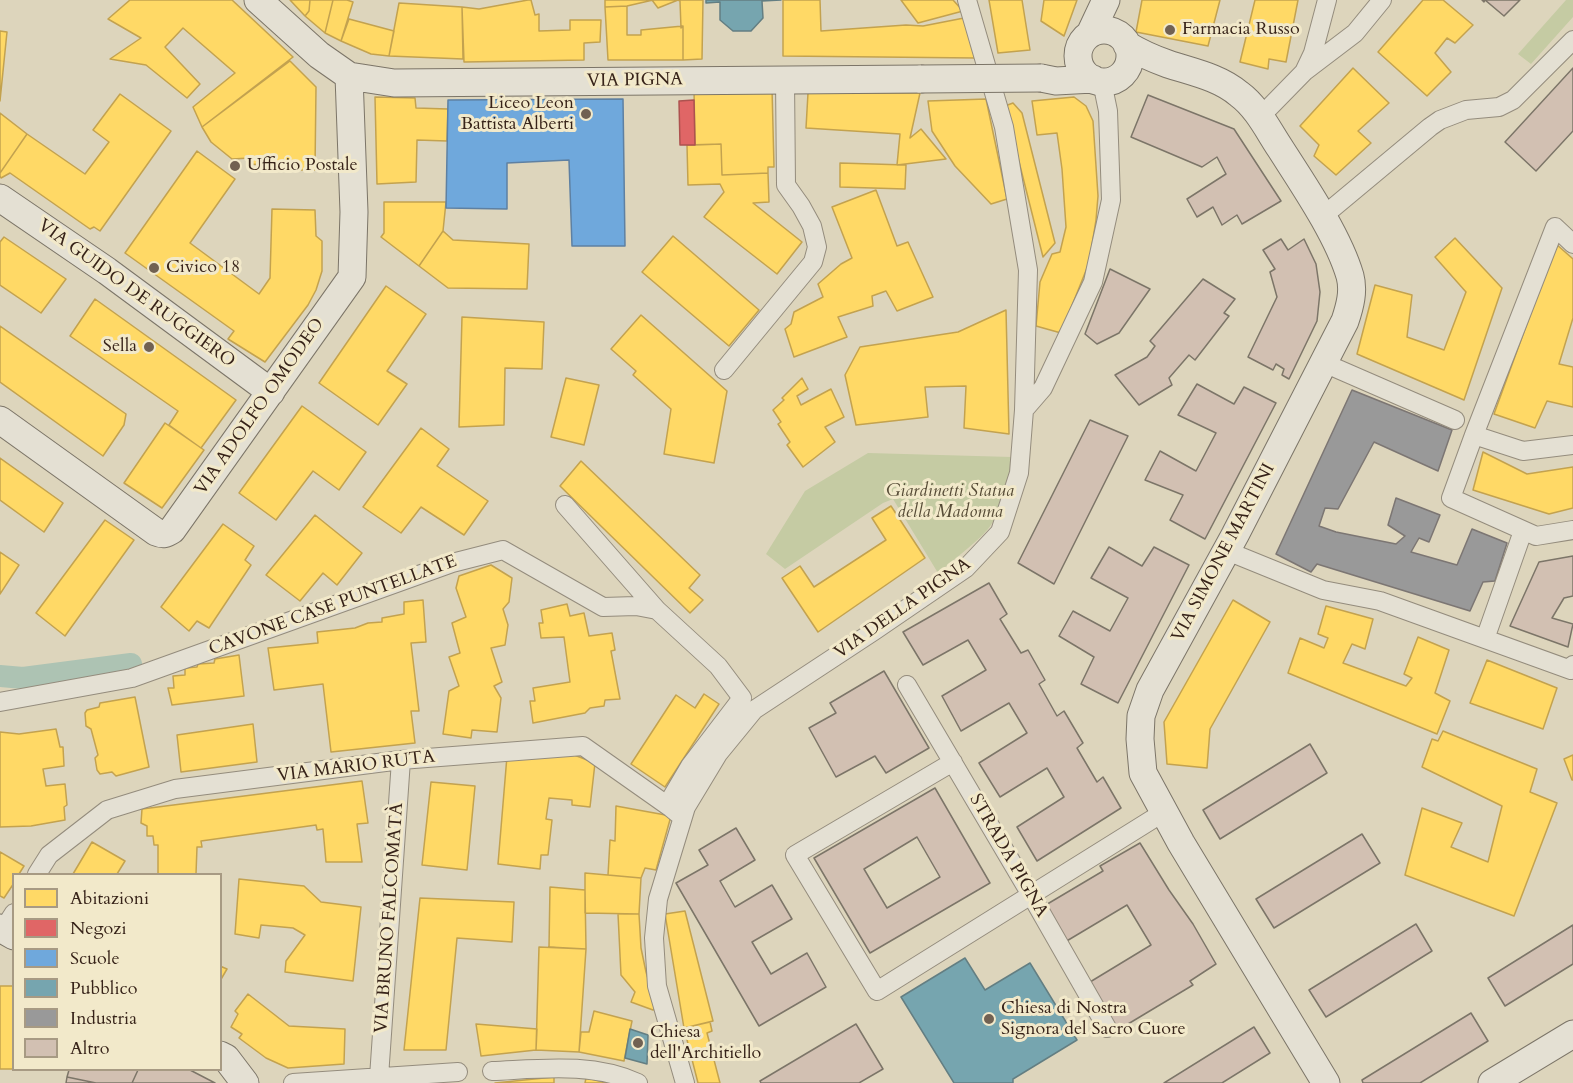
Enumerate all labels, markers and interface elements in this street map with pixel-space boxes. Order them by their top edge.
place label: Farmacia Russo [1182,19,1300,41]
marker: Farmacia Russo [1163,23,1177,37]
street label: VIA PIGNA [587,69,683,93]
place label: Liceo Leon Battista Alberti [461,93,574,136]
marker: Liceo Leon Battista Alberti [579,107,593,121]
place label: Ufficio Postale [247,155,358,177]
marker: Ufficio Postale [228,159,242,173]
street label: VIA GUIDO DE RUGGIERO [33,215,239,373]
place label: Civico 18 [166,257,240,279]
marker: Civico 18 [147,261,161,275]
street label: VIA ADOLFO OMODEO [191,314,329,500]
place label: Sella [103,336,137,358]
marker: Sella [142,340,156,354]
street label: VIA SIMONE MARTINI [1168,460,1280,646]
park label: Giardinetti Statua della Madonna [886,481,1014,524]
street label: CAVONE CASE PUNTELLATE [206,551,460,661]
street label: VIA DELLA PIGNA [831,554,975,664]
street label: VIA MARIO RUTA [276,747,436,787]
street label: STRADA PIGNA [964,790,1052,922]
street label: VIA BRUNO FALCOMATÀ [371,802,409,1034]
legend [12,873,222,1071]
text: Abitazioni [70,886,149,911]
text: Negozi [70,916,126,941]
text: Scuole [70,946,120,971]
text: Pubblico [70,976,137,1001]
place label: Chiesa di Nostra Signora del Sacro Cuore [1001,998,1186,1040]
text: Industria [70,1006,137,1031]
marker: Chiesa di Nostra Signora del Sacro Cuore [982,1012,996,1026]
place label: Chiesa dell'Architiello [650,1022,761,1064]
text: Altro [70,1036,109,1061]
marker: Chiesa dell'Architiello [631,1036,645,1050]

